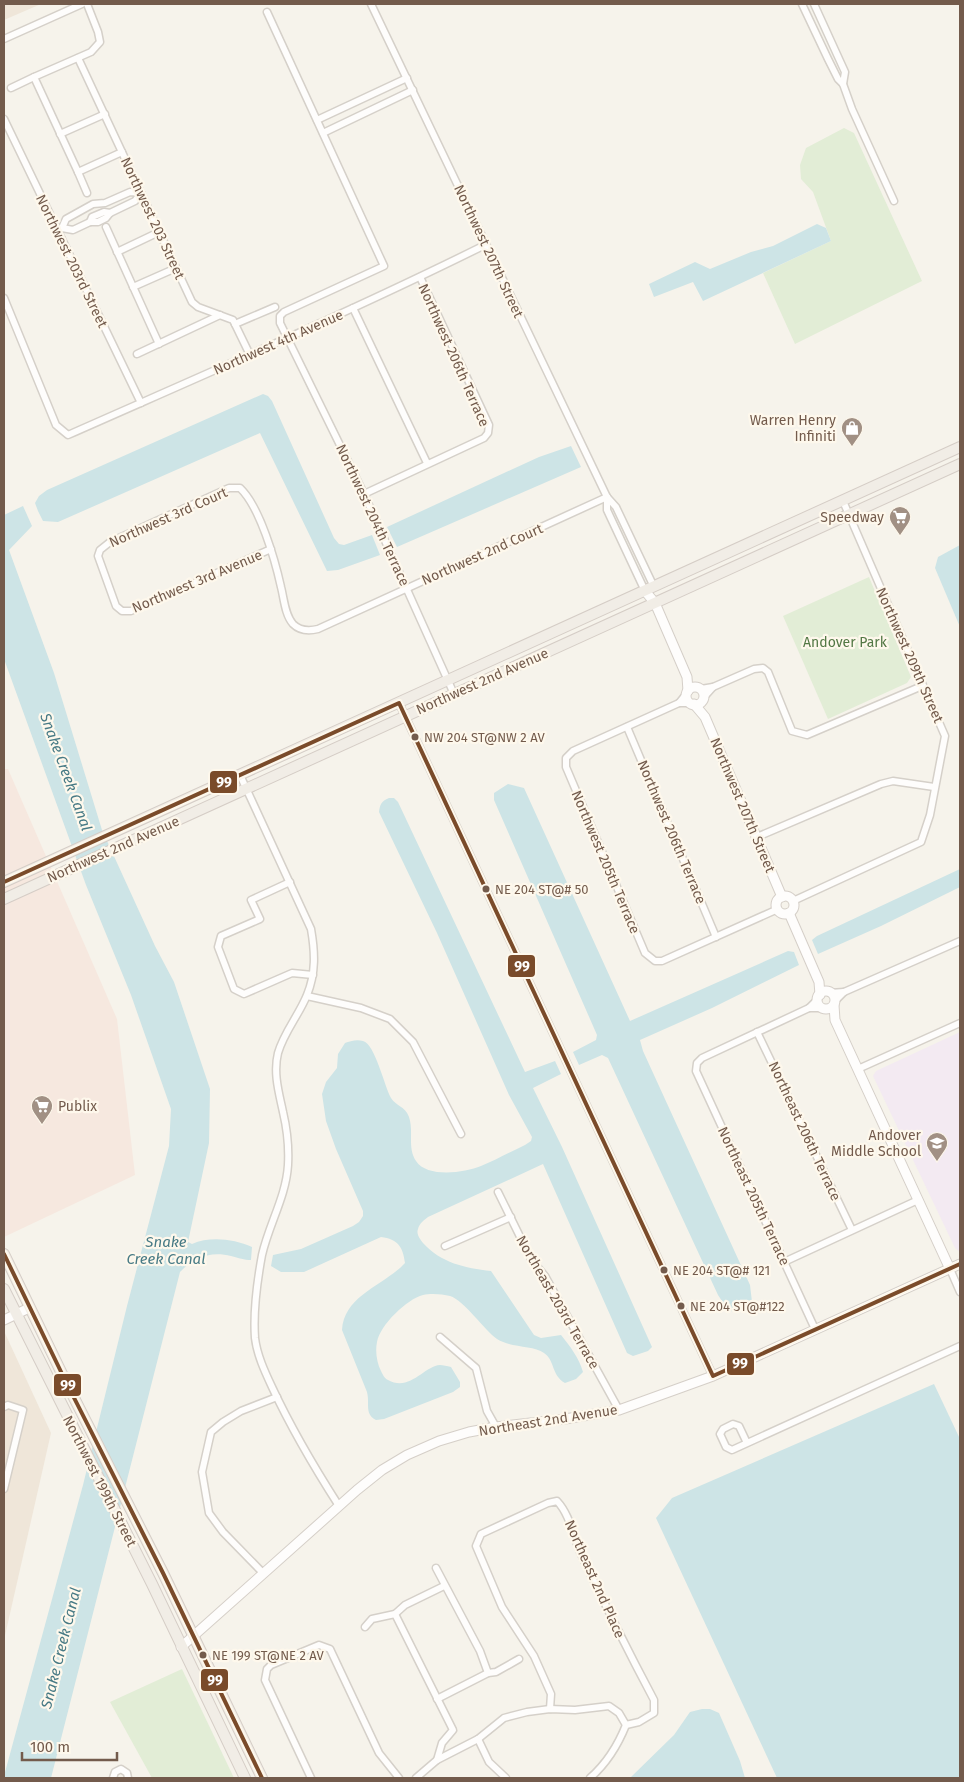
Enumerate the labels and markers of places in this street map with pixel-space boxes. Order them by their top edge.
place label: Warren Henry Infiniti [750,412,836,445]
shop icon: Warren Henry Infiniti [840,416,864,447]
supermarket icon: Speedway [888,505,912,536]
place label: Speedway [820,509,884,526]
place label: NW 204 ST@NW 2 AV [424,730,545,745]
marker: NW 204 ST@NW 2 AV [410,732,420,742]
place label: NE 204 ST@# 50 [495,882,588,897]
marker: NE 204 ST@# 50 [481,884,491,894]
supermarket icon: Publix [30,1094,54,1125]
place label: Publix [58,1098,97,1115]
place label: Andover Middle School [831,1127,922,1160]
school or university icon: Andover Middle School [925,1131,949,1162]
place label: NE 204 ST@# 121 [673,1263,770,1278]
marker: NE 204 ST@# 121 [659,1265,669,1275]
place label: NE 204 ST@#122 [690,1299,785,1314]
marker: NE 204 ST@#122 [676,1301,686,1311]
place label: NE 199 ST@NE 2 AV [212,1648,325,1663]
marker: NE 199 ST@NE 2 AV [198,1650,208,1660]

